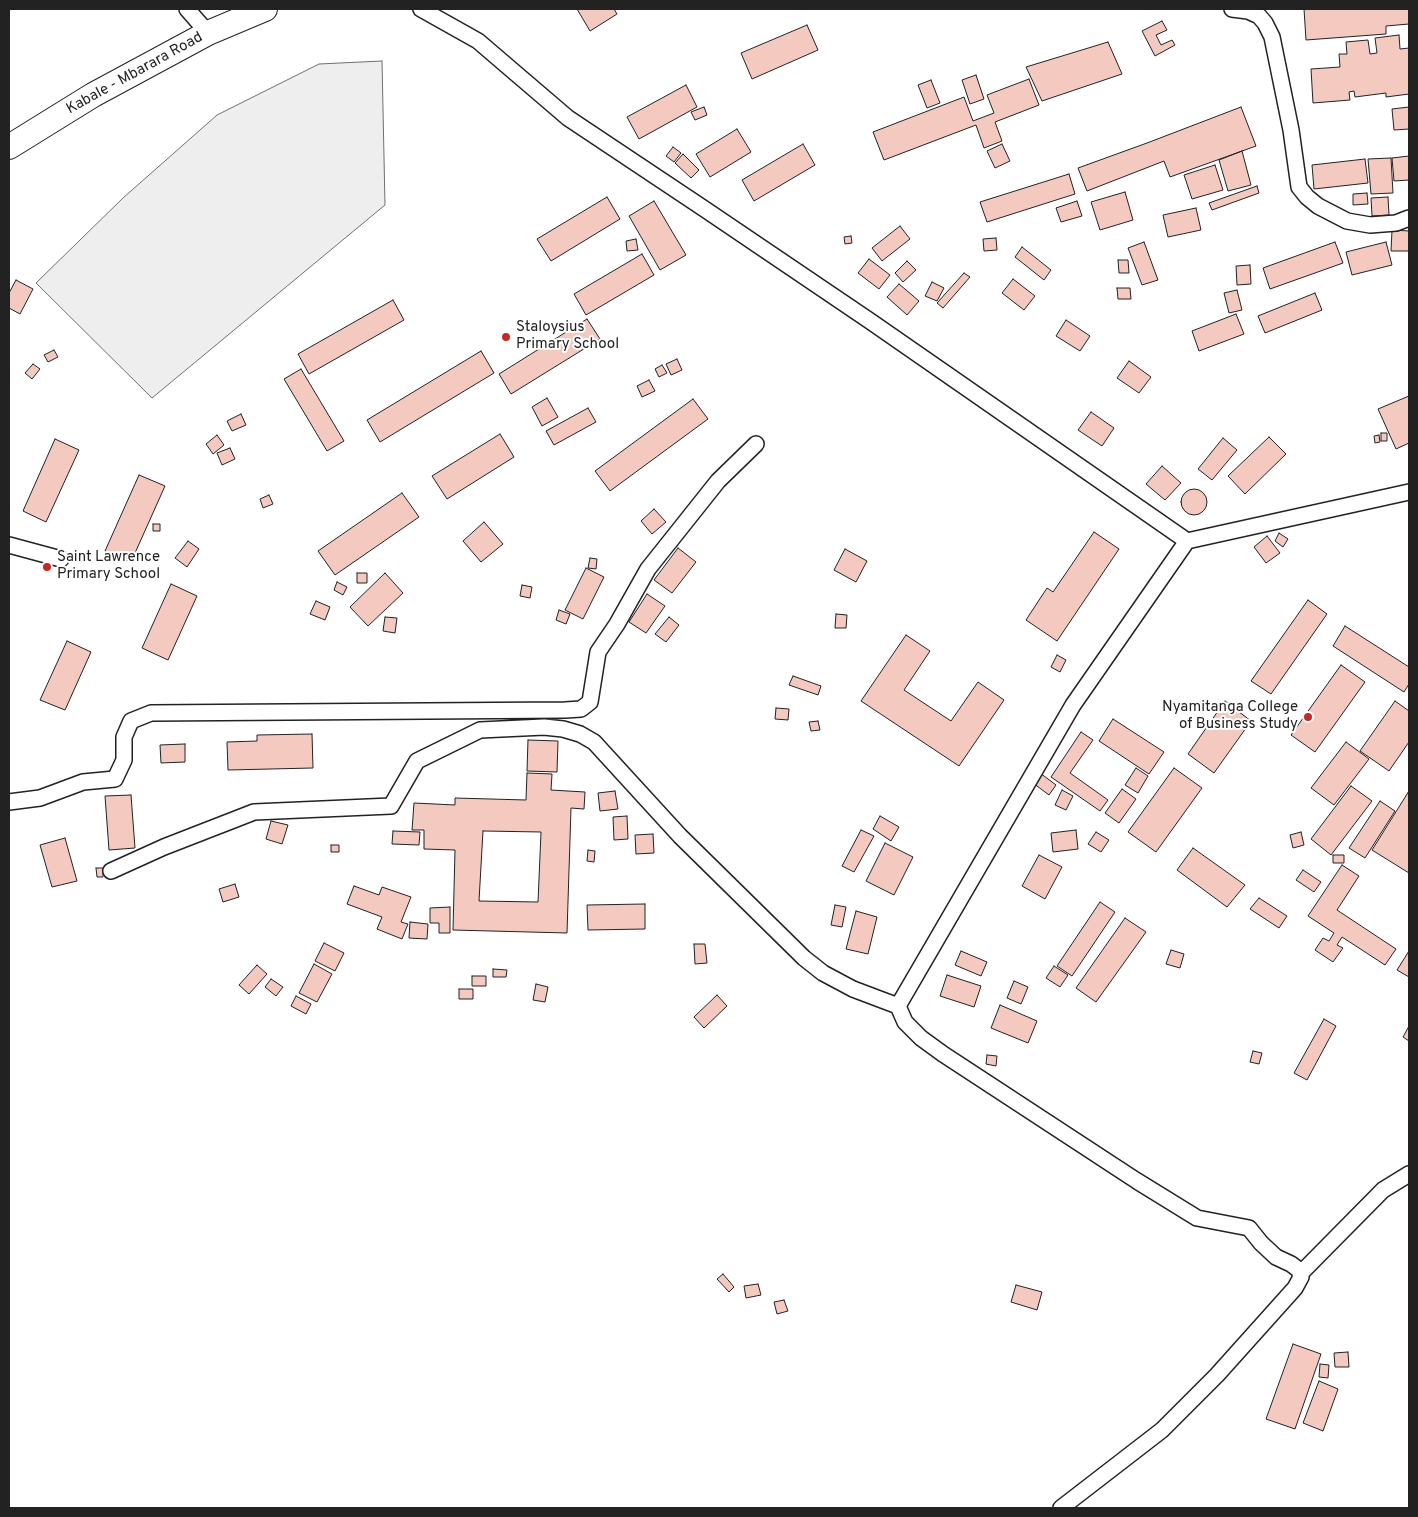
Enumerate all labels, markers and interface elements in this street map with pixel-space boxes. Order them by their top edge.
street label: Kabale - Mbarara Road [64,29,206,119]
place label: Staloysius Primary School [516,319,619,354]
marker: Staloysius Primary School [500,331,512,343]
place label: Saint Lawrence Primary School [57,549,160,584]
marker: Saint Lawrence Primary School [41,561,53,573]
place label: Nyamitanga College of Business Study [1162,699,1298,734]
marker: Nyamitanga College of Business Study [1302,711,1314,723]

